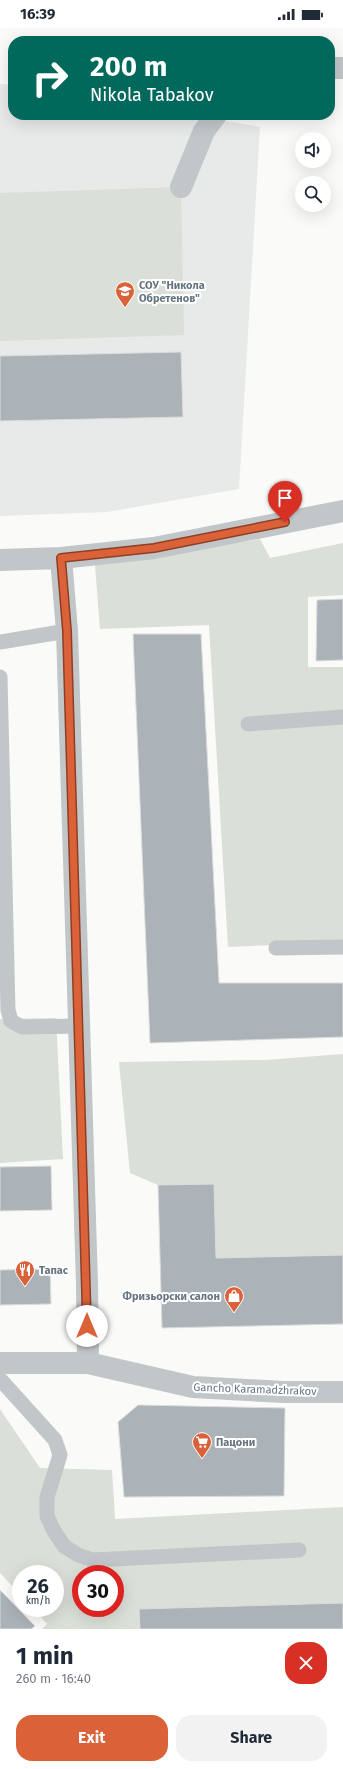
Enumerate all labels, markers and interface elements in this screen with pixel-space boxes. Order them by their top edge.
text: 16:39 [20,5,55,23]
text: 200 m [90,50,168,83]
icon: right [24,52,76,104]
text: Nikola Tabakov [90,84,214,106]
map controls [295,132,331,212]
button: sound [295,132,331,168]
button: search [295,176,331,212]
place label: СОУ "Никола Обретенов" [139,279,205,305]
school or university icon: СОУ "Никола Обретенов" [114,280,136,308]
pin [268,481,302,522]
icon: arrive [274,487,296,509]
restaurant icon: Тапас [14,1259,36,1287]
place label: Тапас [39,1264,69,1277]
shop icon: Фризьорски салон [223,1285,245,1313]
place label: Фризьорски салон [123,1290,220,1303]
position arrow [66,1305,108,1347]
street label: Gancho Karamadzhrakov [193,1381,317,1398]
supermarket icon: Пацони [191,1431,213,1459]
place label: Пацони [216,1436,255,1449]
speed limit sign: 30 [72,1565,124,1617]
text: 26 [27,1574,49,1598]
text: km/h [26,1595,50,1607]
text: 1 min [16,1642,74,1670]
button: close [285,1642,327,1684]
text: 260 m · 16:40 [16,1671,91,1686]
button: Exit [16,1715,168,1761]
button: Share [176,1715,327,1761]

